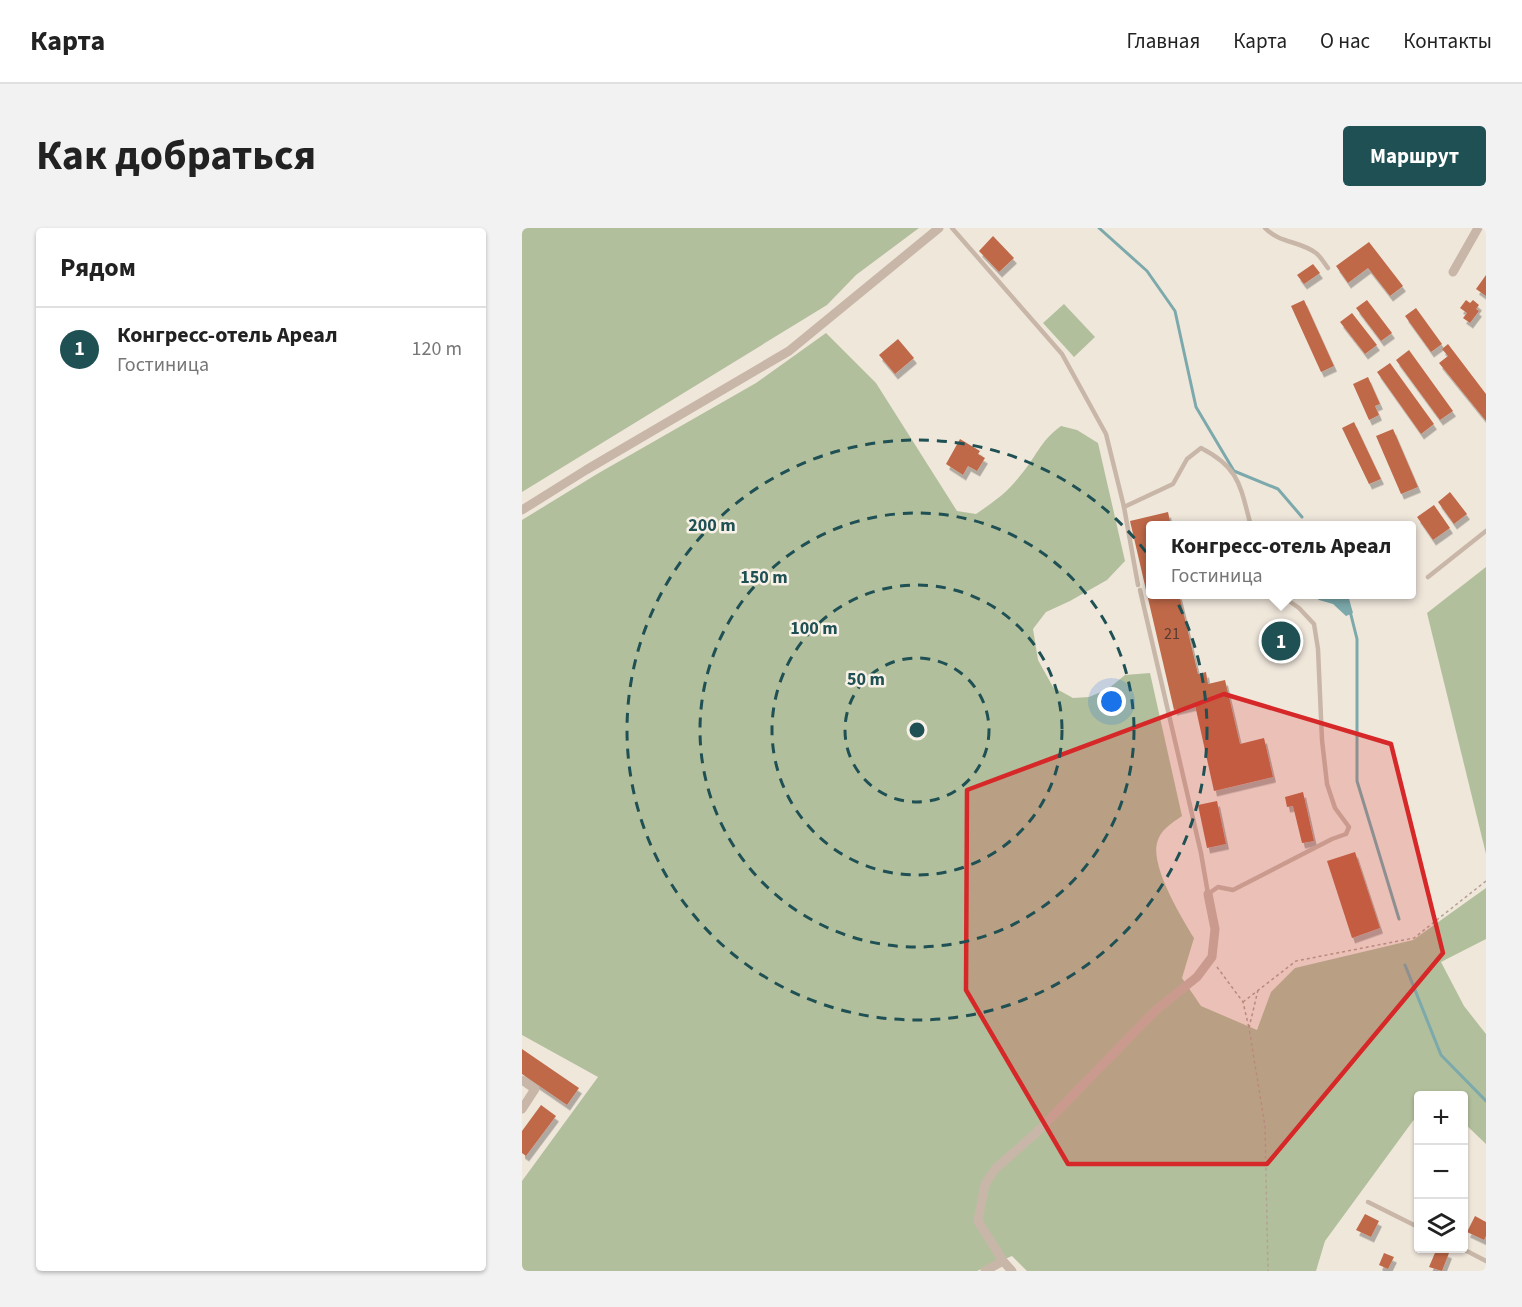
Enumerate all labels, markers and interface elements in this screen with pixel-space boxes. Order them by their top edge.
text: Карта [30,21,105,61]
text: Главная [1127,26,1200,56]
text: Карта [1233,26,1287,56]
text: О нас [1320,26,1370,56]
text: Контакты [1403,26,1492,56]
text: Как добраться [36,126,316,186]
button: Маршрут [1343,126,1486,186]
text: Рядом [60,249,136,286]
text: Конгресс-отель Ареал [117,319,338,351]
text: 1 [74,335,85,363]
text: 120 m [412,335,462,363]
text: Гостиница [117,351,209,379]
text: 200 m [688,513,736,538]
popup [1146,521,1416,599]
text: Конгресс-отель Ареал [1171,530,1391,562]
text: Гостиница [1171,562,1263,590]
text: 150 m [740,565,788,590]
text: 100 m [790,616,838,641]
pin: 1 [1262,618,1300,664]
house number: 21 [1164,623,1180,645]
text: 50 m [847,667,885,692]
your location [1097,687,1126,716]
centre of rings [907,720,927,740]
map controls [1414,1091,1468,1253]
button: + [1414,1091,1468,1145]
button: − [1414,1145,1468,1199]
button: layers [1414,1199,1468,1253]

